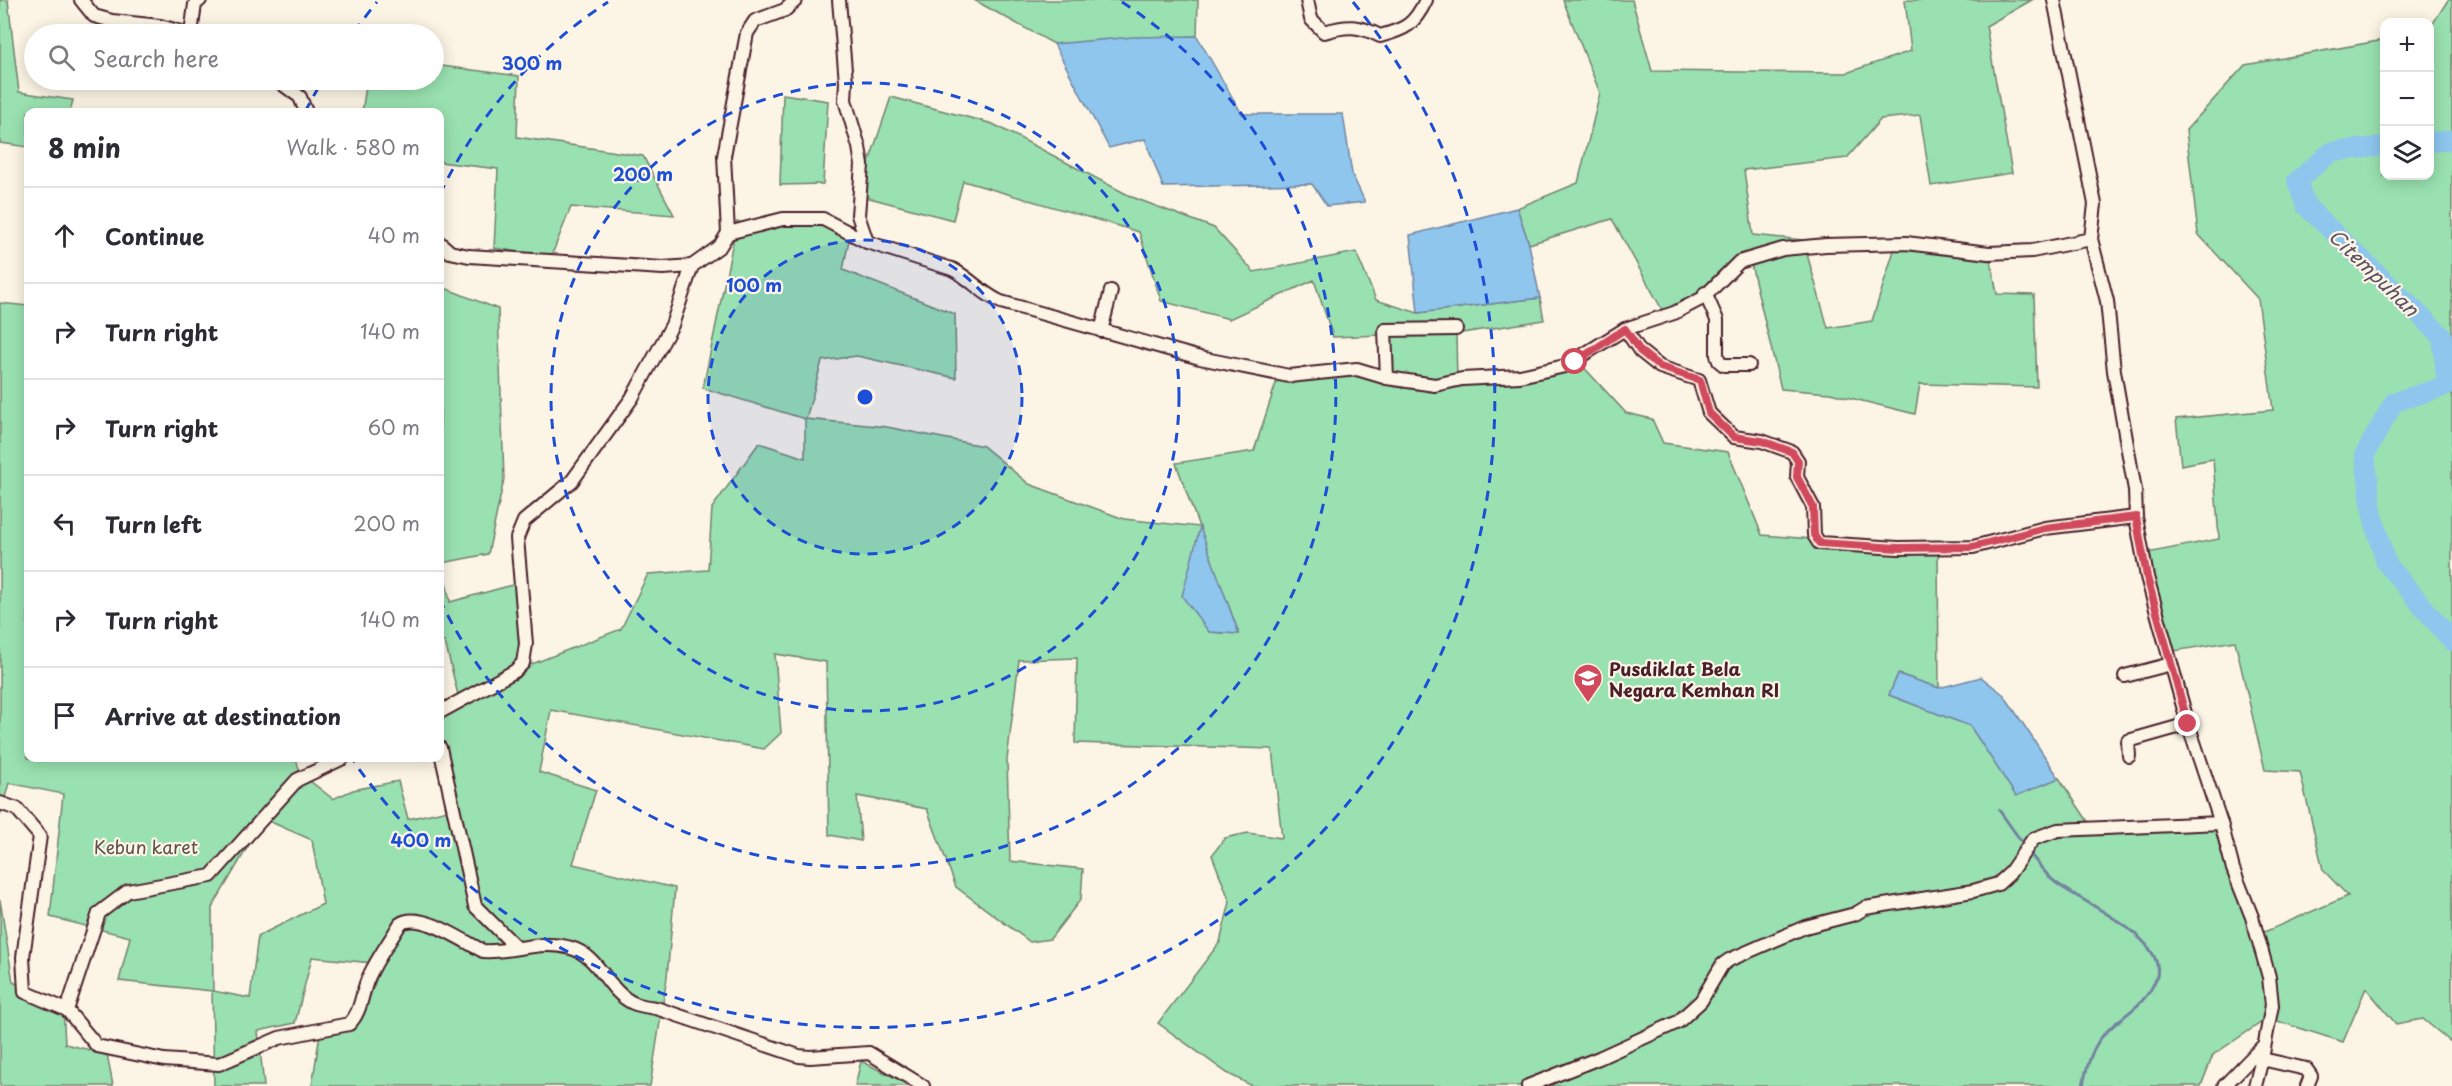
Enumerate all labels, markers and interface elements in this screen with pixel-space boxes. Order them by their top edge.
map controls [2380,18,2434,180]
button: + [2380,18,2434,72]
search box [24,24,444,90]
icon: search [45,41,78,74]
text: Search here [93,41,219,74]
text: 300 m [502,49,562,76]
button: − [2380,72,2434,126]
button: layers [2380,126,2434,180]
text: 8 min [48,128,121,167]
text: Walk · 580 m [286,132,420,162]
text: 200 m [613,160,673,187]
icon: ahead [48,219,81,252]
text: Continue [105,219,204,252]
text: 40 m [368,220,420,250]
water label: Citempuhan [2322,221,2427,324]
text: 100 m [726,271,782,298]
icon: right [48,315,81,348]
text: Turn right [105,315,218,348]
text: 140 m [360,316,420,346]
route start [1561,348,1587,374]
centre of rings [855,387,875,407]
icon: right [48,411,81,444]
text: Turn right [105,411,218,444]
text: 60 m [368,412,420,442]
icon: left [48,507,81,540]
text: Turn left [105,507,202,540]
text: 200 m [353,508,420,538]
icon: right [48,603,81,636]
text: Turn right [105,603,218,636]
text: 140 m [360,604,420,634]
place label: Pusdiklat Bela Negara Kemhan RI [1609,655,1779,703]
school or university icon: Pusdiklat Bela Negara Kemhan RI [1572,662,1604,704]
icon: arrive [48,699,81,732]
text: Arrive at destination [105,699,341,732]
route end [2174,710,2200,736]
text: 400 m [391,826,451,853]
park label: Kebun karet [94,833,198,860]

